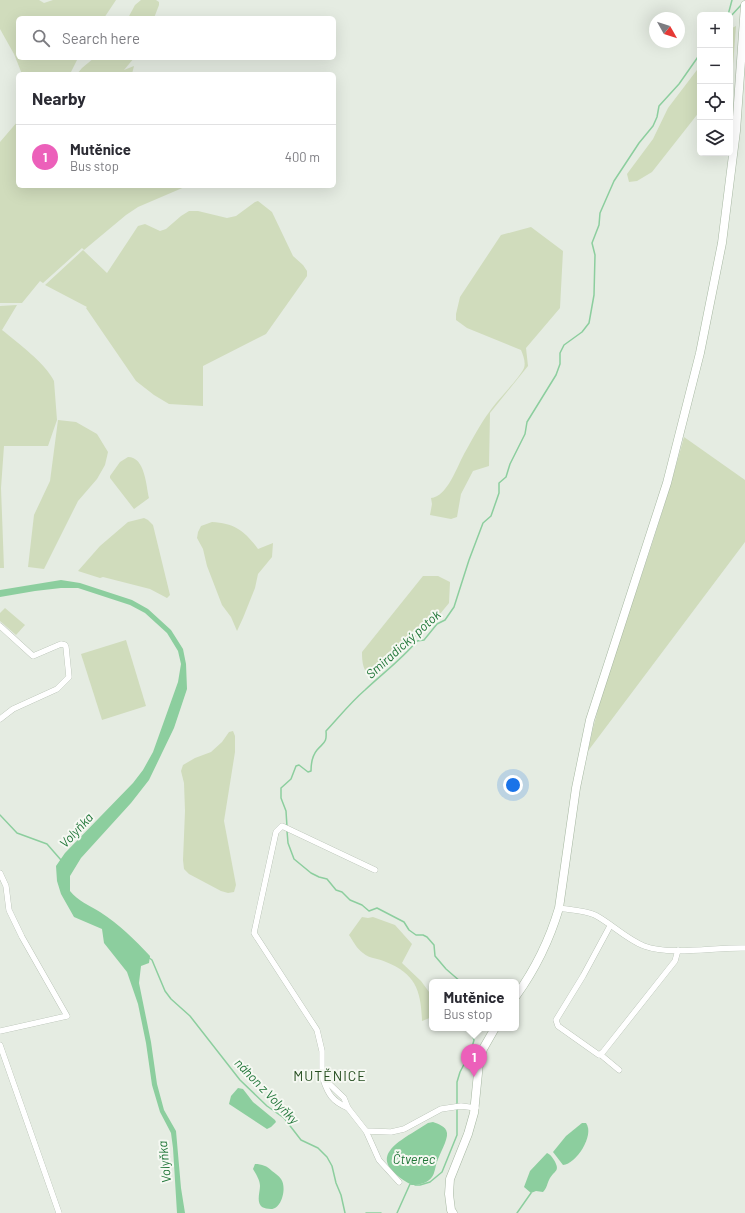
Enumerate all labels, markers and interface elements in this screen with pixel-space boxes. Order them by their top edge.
north arrow [649,12,685,48]
map controls [697,12,733,156]
button: + [697,12,733,48]
search box [16,16,336,60]
icon: search [30,27,52,49]
text: Search here [62,29,140,47]
button: − [697,48,733,84]
button: locate [697,84,733,120]
text: Nearby [32,88,86,108]
button: layers [697,120,733,156]
text: Mutěnice [70,140,131,158]
text: 1 [43,149,47,165]
text: 400 m [285,149,320,165]
text: Bus stop [70,158,119,174]
water label: Smiradický potok [362,606,444,682]
your location [503,775,523,795]
water label: Volyňka [56,809,96,851]
popup [429,979,519,1031]
text: Mutěnice [444,988,504,1006]
text: Bus stop [444,1006,492,1022]
pin: 1 [461,1044,487,1077]
water label: náhon z Volyňky [232,1055,303,1128]
district label: MUTĚNICE [293,1067,367,1084]
water label: Volyňka [154,1140,174,1184]
water label: Čtverec [393,1151,436,1167]

